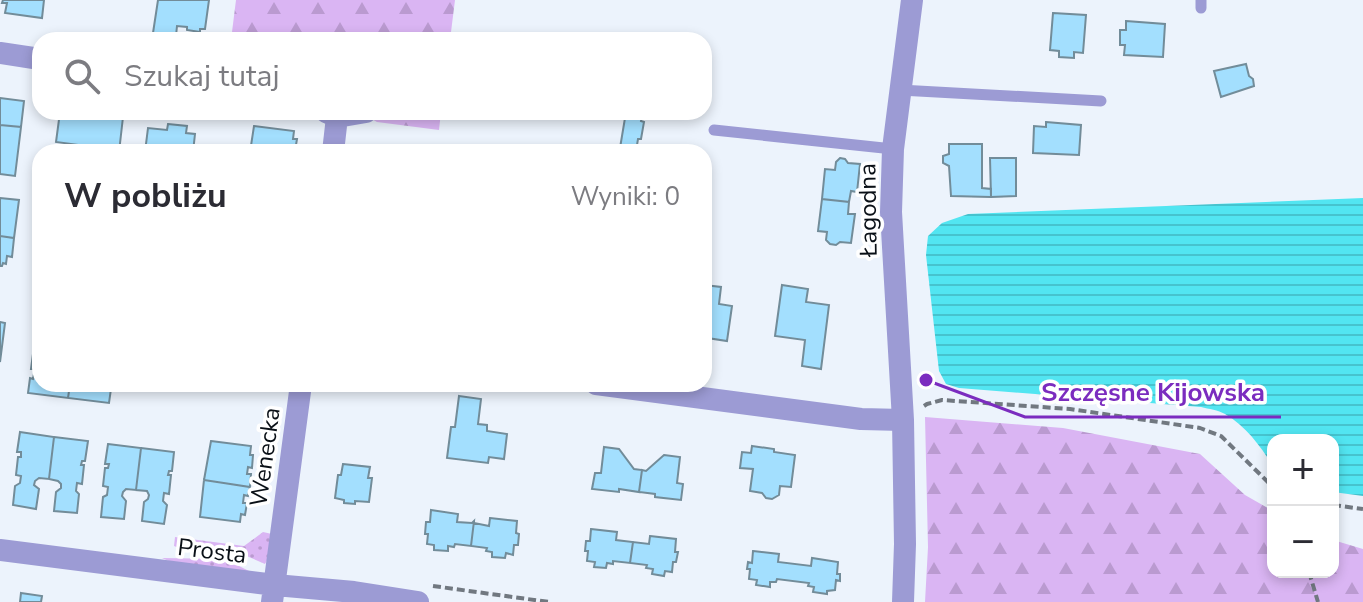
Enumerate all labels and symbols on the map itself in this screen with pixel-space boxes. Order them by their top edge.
street label: Łagodna [851,163,885,258]
callout: Szczęsne Kijowska [1025,367,1281,417]
text: Szczęsne Kijowska [1041,375,1265,410]
street label: Wenecka [242,405,288,509]
street label: Prosta [176,531,248,571]

